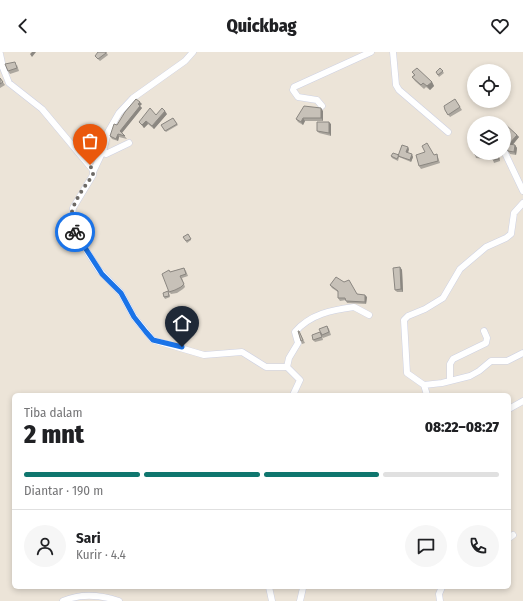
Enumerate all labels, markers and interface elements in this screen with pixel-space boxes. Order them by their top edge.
icon: back [12,15,34,37]
text: Quickbag [226,15,297,37]
icon: heart [489,15,511,37]
map controls [467,64,511,160]
button: locate [467,64,511,108]
button: layers [467,116,511,160]
pin [73,124,107,165]
icon: bag [79,130,101,152]
courier [55,212,95,252]
icon: bike [64,221,86,243]
pin [165,306,199,347]
icon: home [171,312,193,334]
text: Tiba dalam [24,405,82,420]
text: 08:22–08:27 [425,418,499,436]
text: 2 mnt [24,419,84,450]
text: Diantar · 190 m [24,483,103,498]
button: person [24,525,66,567]
button: chat [405,525,447,567]
button: phone [457,525,499,567]
text: Sari [76,529,101,547]
text: Kurir · 4.4 [76,547,126,562]

